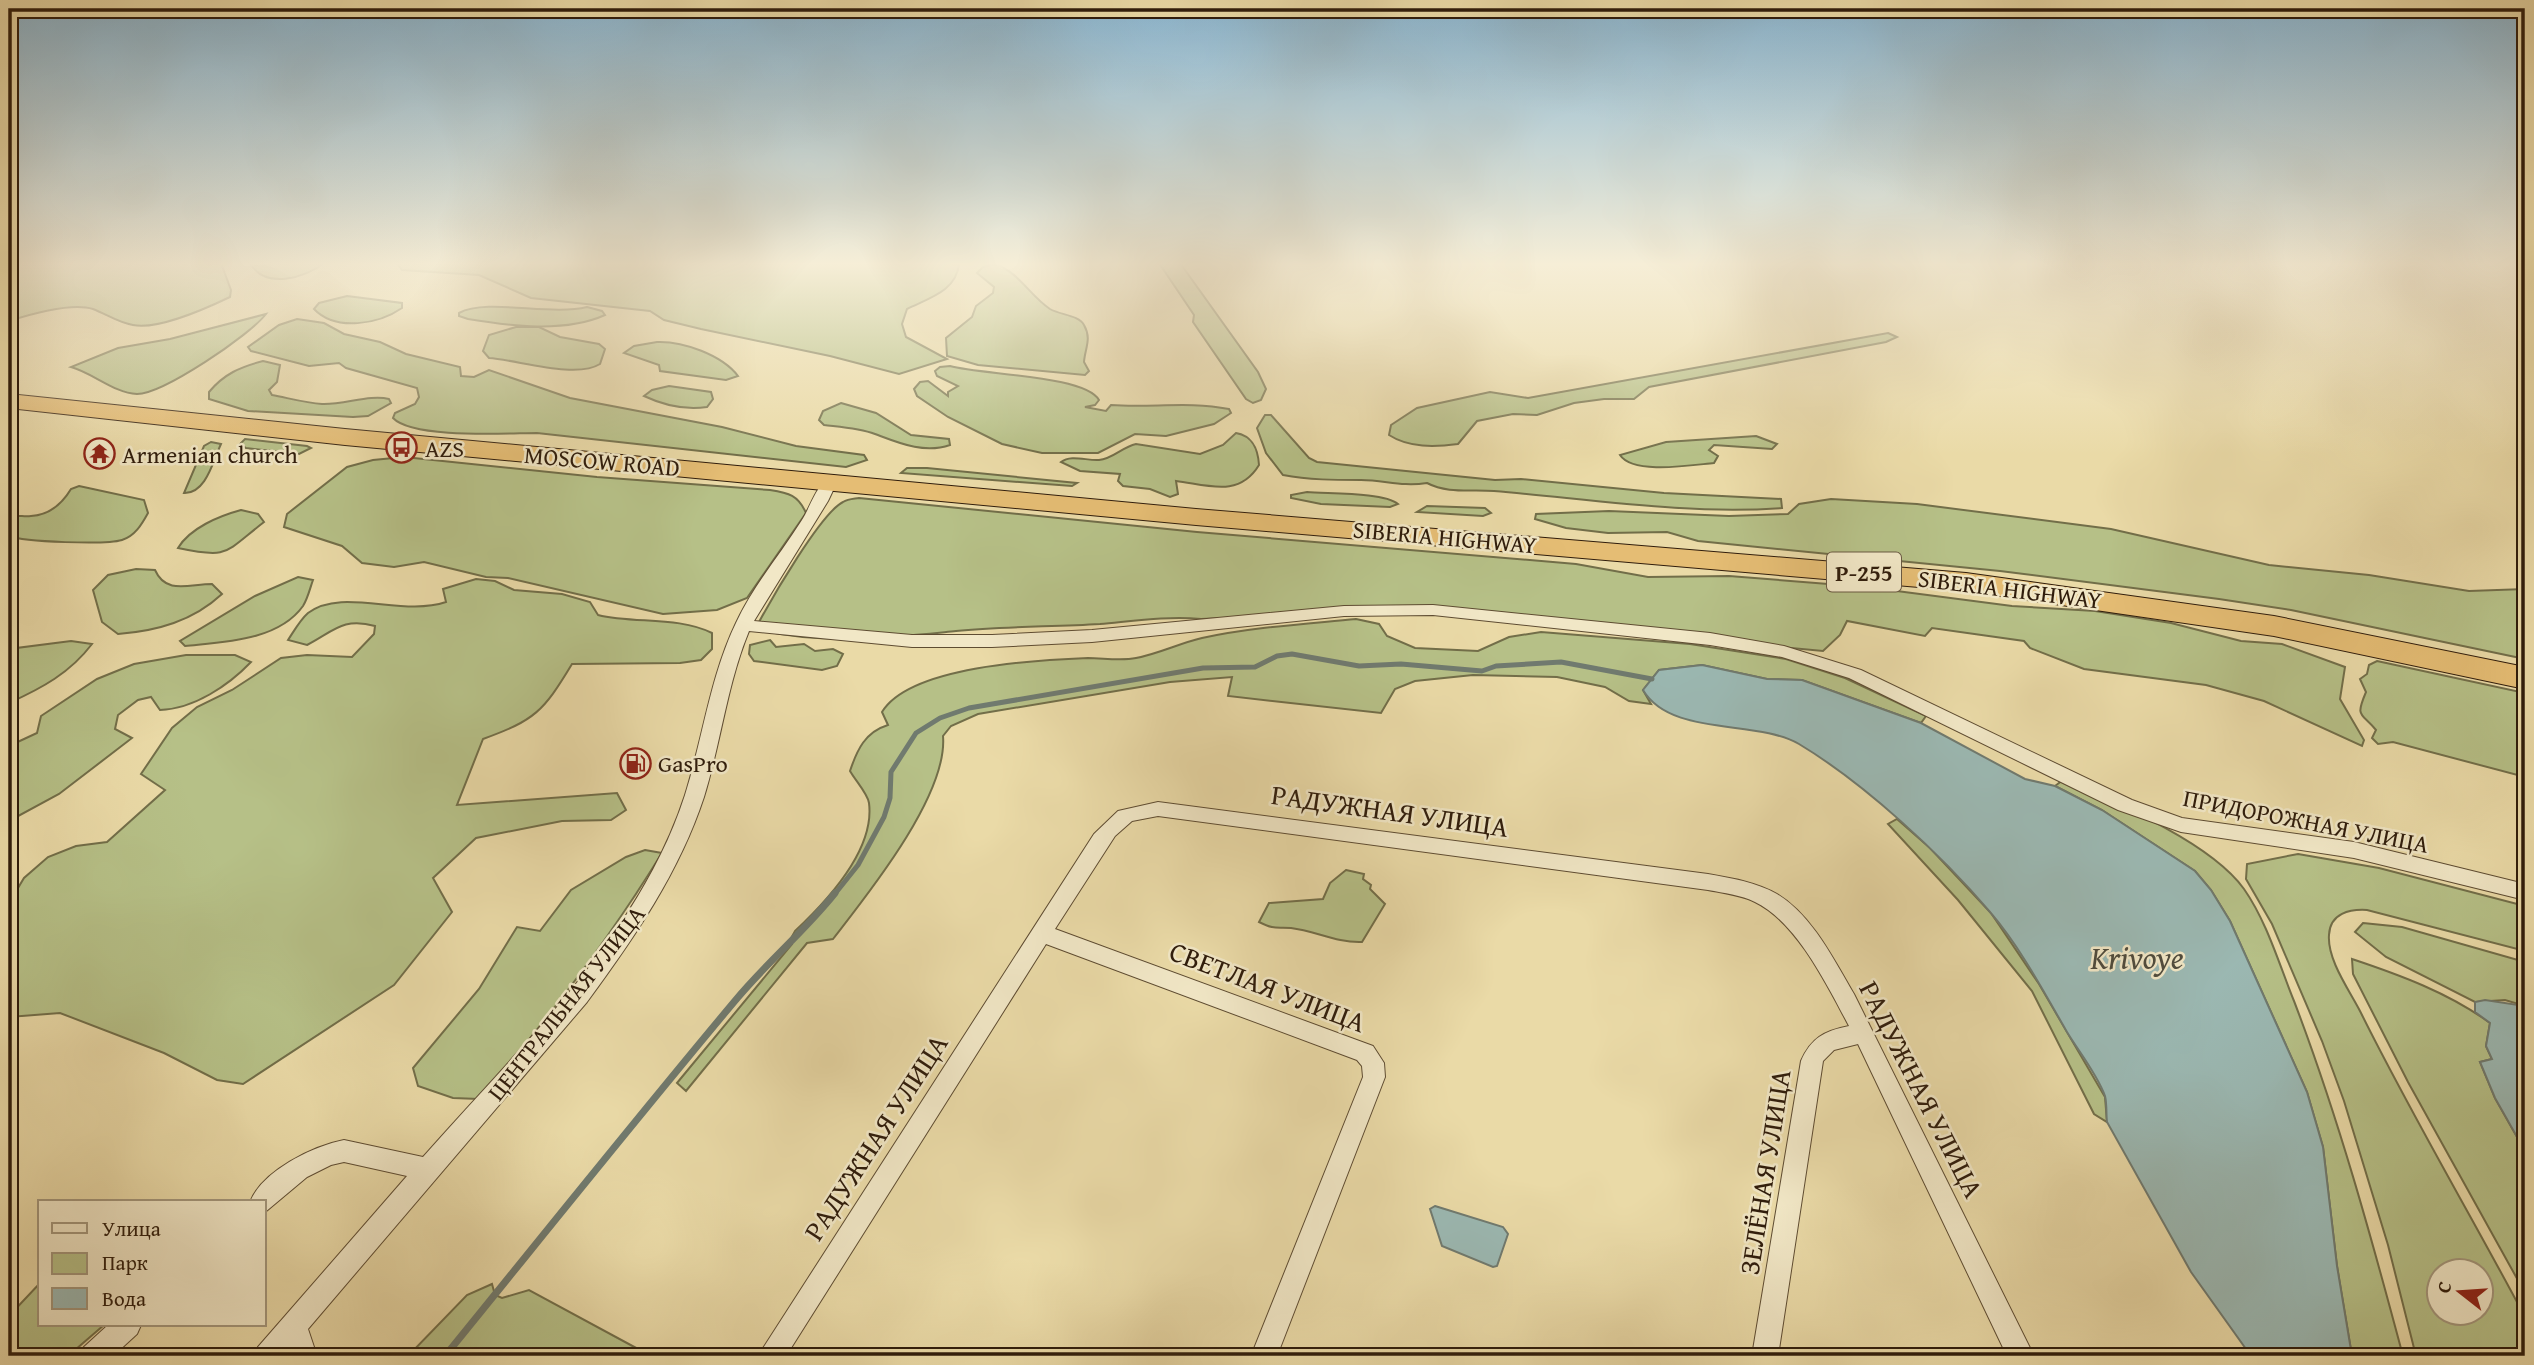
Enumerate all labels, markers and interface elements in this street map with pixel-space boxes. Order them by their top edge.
bus stop icon: AZS [385,431,419,465]
place label: AZS [425,431,464,466]
temple icon: Armenian church [82,437,116,471]
place label: Armenian church [122,437,298,472]
street label: MOSCOW ROAD [523,437,681,485]
street label: SIBERIA HIGHWAY [1351,512,1539,562]
road number: Р-255 [1827,552,1901,592]
street label: SIBERIA HIGHWAY [1916,560,2104,618]
fuel station icon: GasPro [618,746,652,780]
place label: GasPro [658,746,728,781]
street label: РАДУЖНАЯ УЛИЦА [1269,773,1511,847]
street label: ПРИДОРОЖНАЯ УЛИЦА [2180,780,2432,862]
street label: ЦЕНТРАЛЬНАЯ УЛИЦА [479,898,654,1108]
street label: СВЕТЛАЯ УЛИЦА [1164,930,1372,1042]
water label: Krivoye [2089,934,2184,981]
street label: РАДУЖНАЯ УЛИЦА [1850,973,1994,1205]
street label: РАДУЖНАЯ УЛИЦА [793,1026,957,1248]
street label: ЗЕЛЁНАЯ УЛИЦА [1728,1066,1800,1278]
legend [38,1200,266,1326]
text: Улица [102,1213,161,1244]
text: Парк [102,1247,148,1278]
north arrow [2426,1256,2496,1326]
text: С [2429,1278,2459,1296]
text: Вода [102,1283,146,1314]

